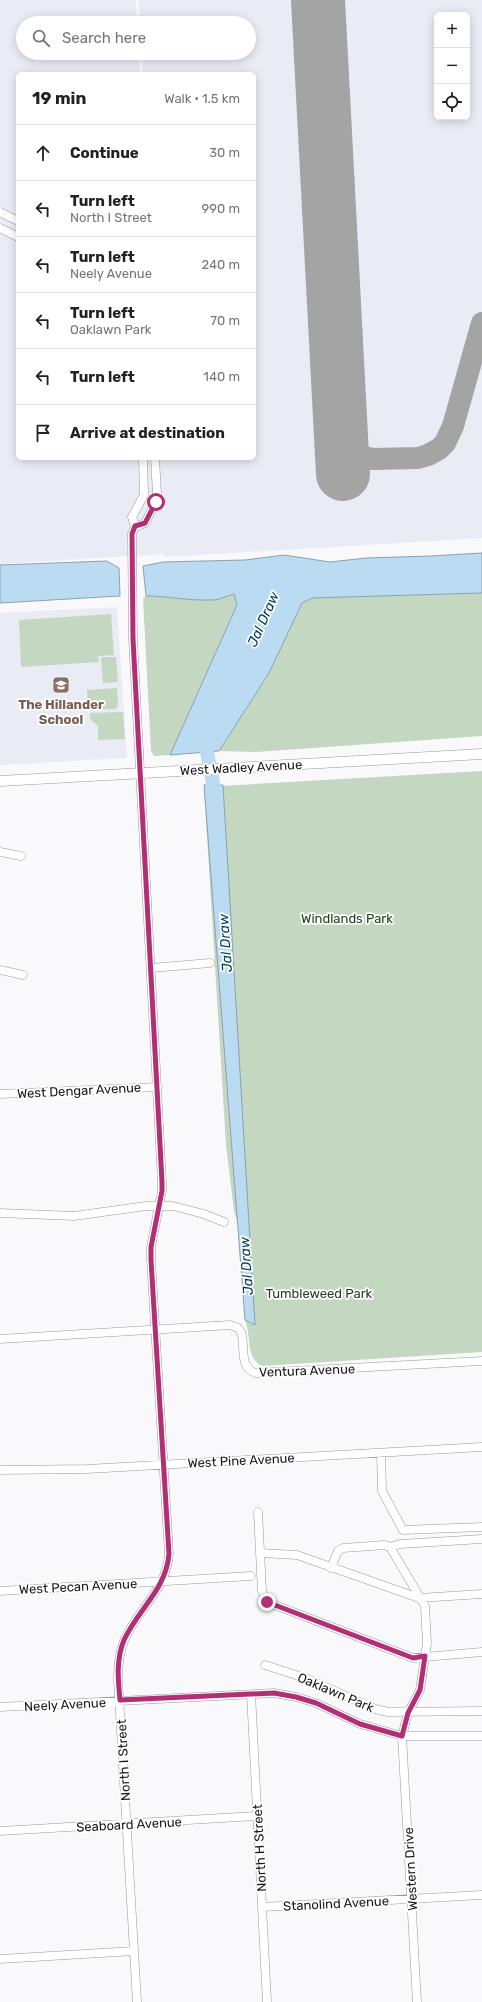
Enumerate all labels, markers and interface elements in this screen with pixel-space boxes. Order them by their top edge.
map controls [434,12,470,120]
button: + [434,12,470,48]
search box [16,16,256,60]
icon: search [30,27,52,49]
text: Search here [62,29,146,47]
button: − [434,48,470,84]
button: locate [434,84,470,120]
text: 19 min [32,88,86,108]
text: Walk · 1.5 km [164,91,240,106]
icon: ahead [32,142,54,164]
text: Continue [70,144,139,162]
text: 30 m [209,145,240,160]
text: Turn left [70,192,135,210]
icon: left [32,198,54,220]
text: 990 m [202,201,240,216]
text: North I Street [70,210,152,225]
text: Turn left [70,248,135,266]
icon: left [32,254,54,276]
text: 240 m [201,257,240,272]
text: Neely Avenue [70,266,152,281]
text: Turn left [70,304,135,322]
icon: left [32,310,54,332]
text: 70 m [210,313,240,328]
text: Oaklawn Park [70,322,152,337]
icon: left [32,366,54,388]
text: Turn left [70,368,135,386]
text: 140 m [203,369,240,384]
icon: arrive [32,422,54,444]
text: Arrive at destination [70,424,225,442]
route start [147,493,165,511]
water label: Jal Draw [244,588,283,649]
school or university icon: The Hillander School [51,675,71,695]
place label: The Hillander School [18,697,104,727]
street label: West Wadley Avenue [179,757,303,778]
park label: Windlands Park [301,911,393,926]
water label: Jal Draw [215,912,236,973]
street label: West Dengar Avenue [17,1080,142,1102]
water label: Jal Draw [236,1235,257,1296]
park label: Tumbleweed Park [266,1286,373,1301]
street label: Ventura Avenue [259,1361,355,1380]
street label: West Pine Avenue [187,1450,295,1471]
street label: West Pecan Avenue [18,1576,138,1597]
route end [258,1593,276,1611]
street label: Oaklawn Park [295,1670,377,1715]
street label: Neely Avenue [24,1695,106,1714]
street label: North I Street [114,1719,133,1801]
street label: North H Street [250,1804,269,1892]
street label: Seaboard Avenue [76,1814,182,1835]
street label: Western Drive [401,1827,420,1911]
street label: Stanolind Avenue [283,1893,389,1914]

